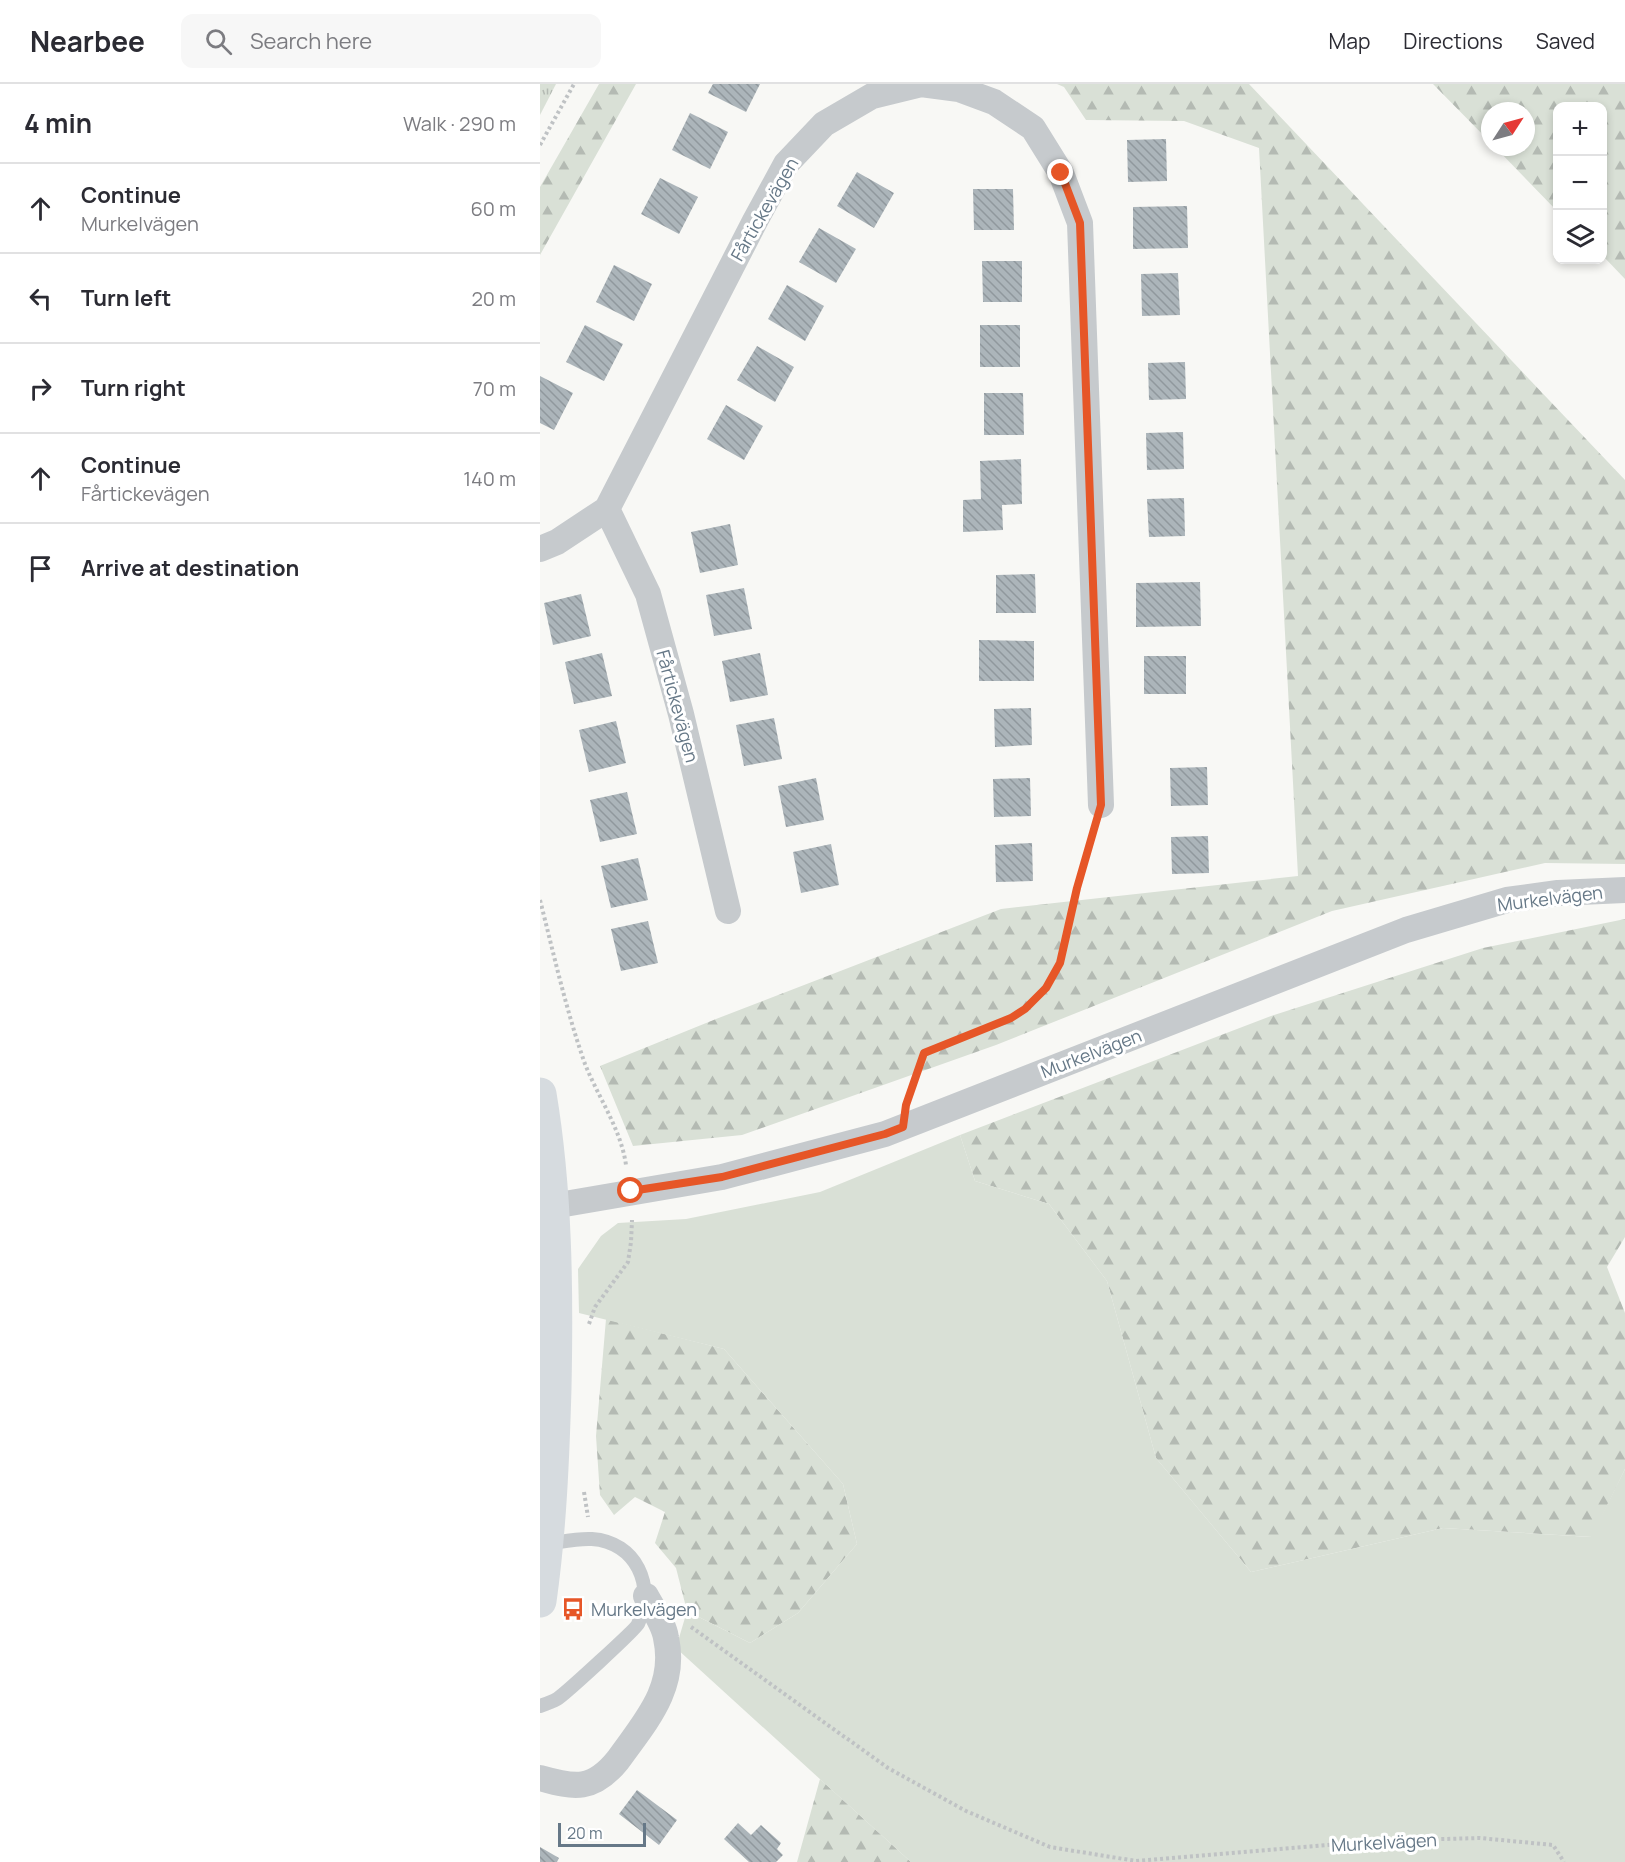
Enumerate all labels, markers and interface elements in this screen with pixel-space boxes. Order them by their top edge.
search box [181,14,601,68]
text: Nearbee [30,22,145,60]
icon: search [202,25,235,58]
text: Search here [250,26,372,56]
text: Map [1329,27,1370,55]
text: Directions [1403,27,1503,55]
text: Saved [1536,27,1595,55]
north arrow [1481,102,1535,156]
map controls [1553,102,1607,264]
button: + [1553,102,1607,156]
text: 4 min [24,105,92,141]
text: Walk · 290 m [403,110,516,137]
street label: Fårtickevägen [725,153,803,265]
button: − [1553,156,1607,210]
route end [1047,159,1073,185]
text: Continue [81,180,181,210]
icon: ahead [24,192,57,225]
text: 60 m [470,195,516,222]
text: Murkelvägen [81,210,199,237]
button: layers [1553,210,1607,264]
icon: left [24,282,57,315]
text: Turn left [81,283,171,313]
text: 20 m [471,285,516,312]
icon: right [24,372,57,405]
text: Turn right [81,373,186,403]
text: 70 m [473,375,516,402]
text: Continue [81,450,181,480]
icon: ahead [24,462,57,495]
text: 140 m [463,465,516,492]
text: Fårtickevägen [81,480,210,507]
icon: arrive [24,552,57,585]
text: Arrive at destination [81,553,299,583]
street label: Fårtickevägen [651,647,705,765]
street label: Murkelvägen [1496,880,1604,916]
street label: Murkelvägen [1037,1023,1145,1083]
route start [617,1177,643,1203]
bus stop icon: Murkelvägen [560,1596,586,1622]
place label: Murkelvägen [591,1597,697,1621]
scale bar [558,1820,646,1848]
text: 20 m [567,1822,603,1844]
street label: Murkelvägen [1330,1827,1438,1857]

